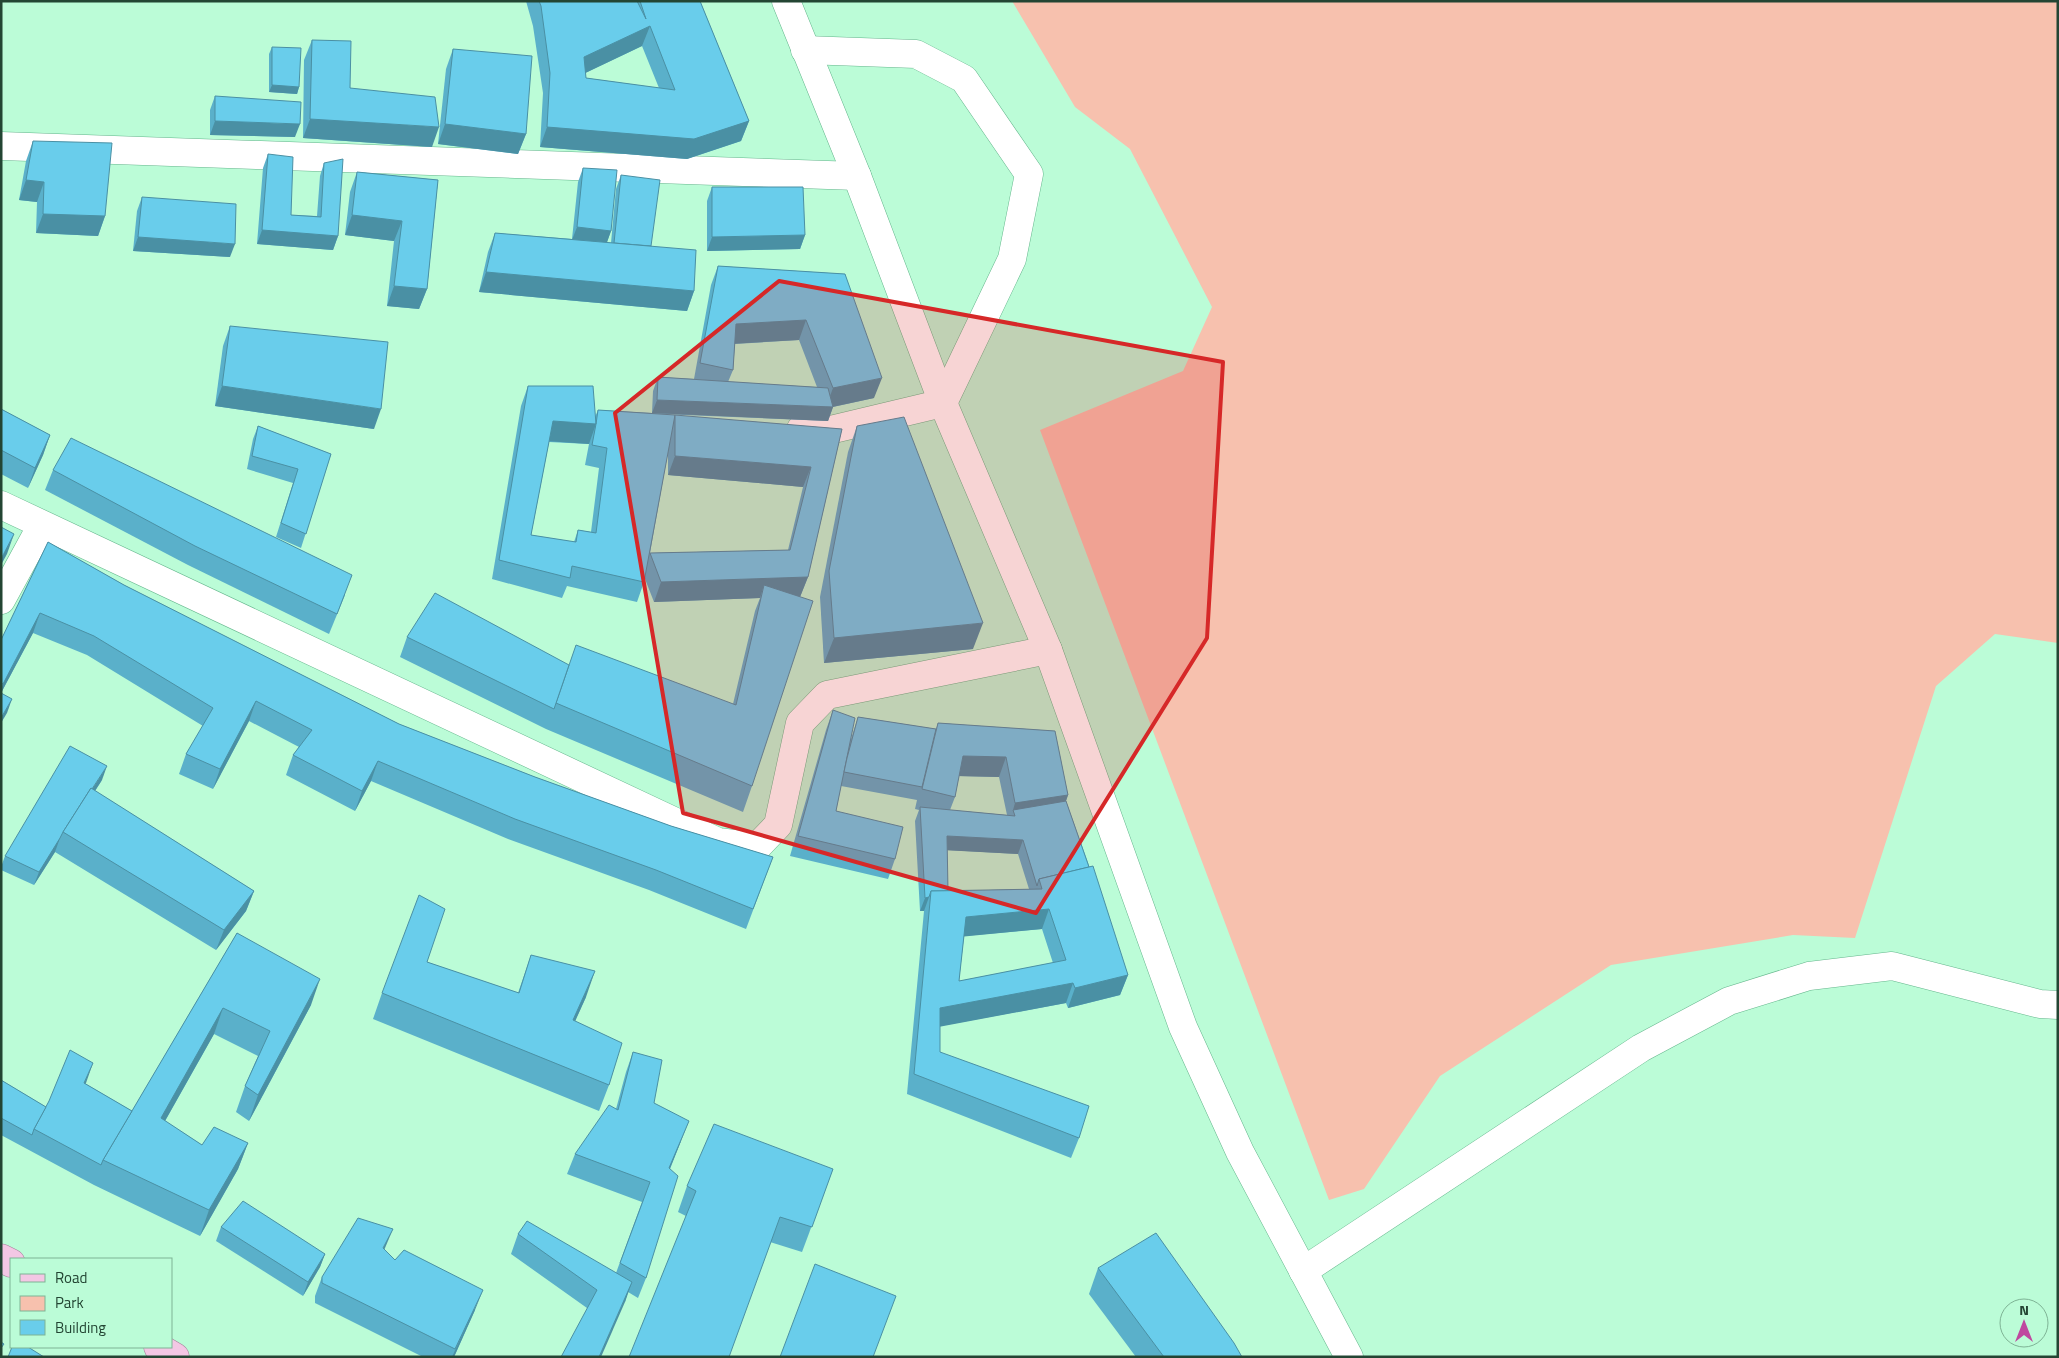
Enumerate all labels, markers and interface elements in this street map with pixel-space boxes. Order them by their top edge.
legend [10,1258,172,1348]
text: Road [55,1266,87,1289]
text: Park [55,1291,84,1314]
north arrow [1999,1298,2049,1348]
text: N [2019,1299,2029,1320]
text: Building [55,1316,106,1339]

